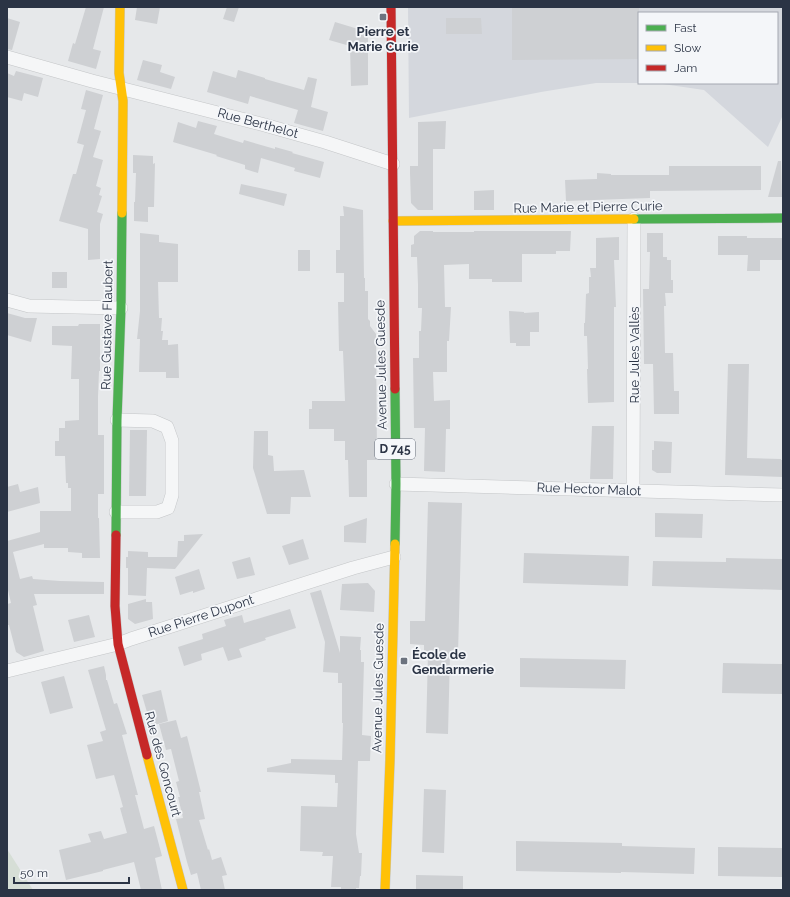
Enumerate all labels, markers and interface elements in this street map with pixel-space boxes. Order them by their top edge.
marker: Pierre et Marie Curie [378,12,388,22]
legend [638,12,778,84]
text: Fast [674,21,697,35]
place label: Pierre et Marie Curie [348,24,419,54]
text: Slow [674,41,701,55]
text: Jam [674,61,697,75]
street label: Rue Berthelot [216,105,301,141]
street label: Rue Marie et Pierre Curie [513,198,663,216]
street label: Rue Gustave Flaubert [98,259,116,390]
street label: Avenue Jules Guesde [372,300,390,430]
street label: Rue Jules Vallès [627,306,642,404]
road number: D 745 [375,439,415,459]
street label: Rue Hector Malot [536,480,642,498]
street label: Rue Pierre Dupont [146,592,256,640]
street label: Avenue Jules Guesde [369,623,387,753]
place label: École de Gendarmerie [412,647,494,677]
marker: École de Gendarmerie [399,656,409,666]
street label: Rue des Goncourt [142,710,184,819]
scale bar [14,859,129,885]
text: 50 m [20,866,48,880]

